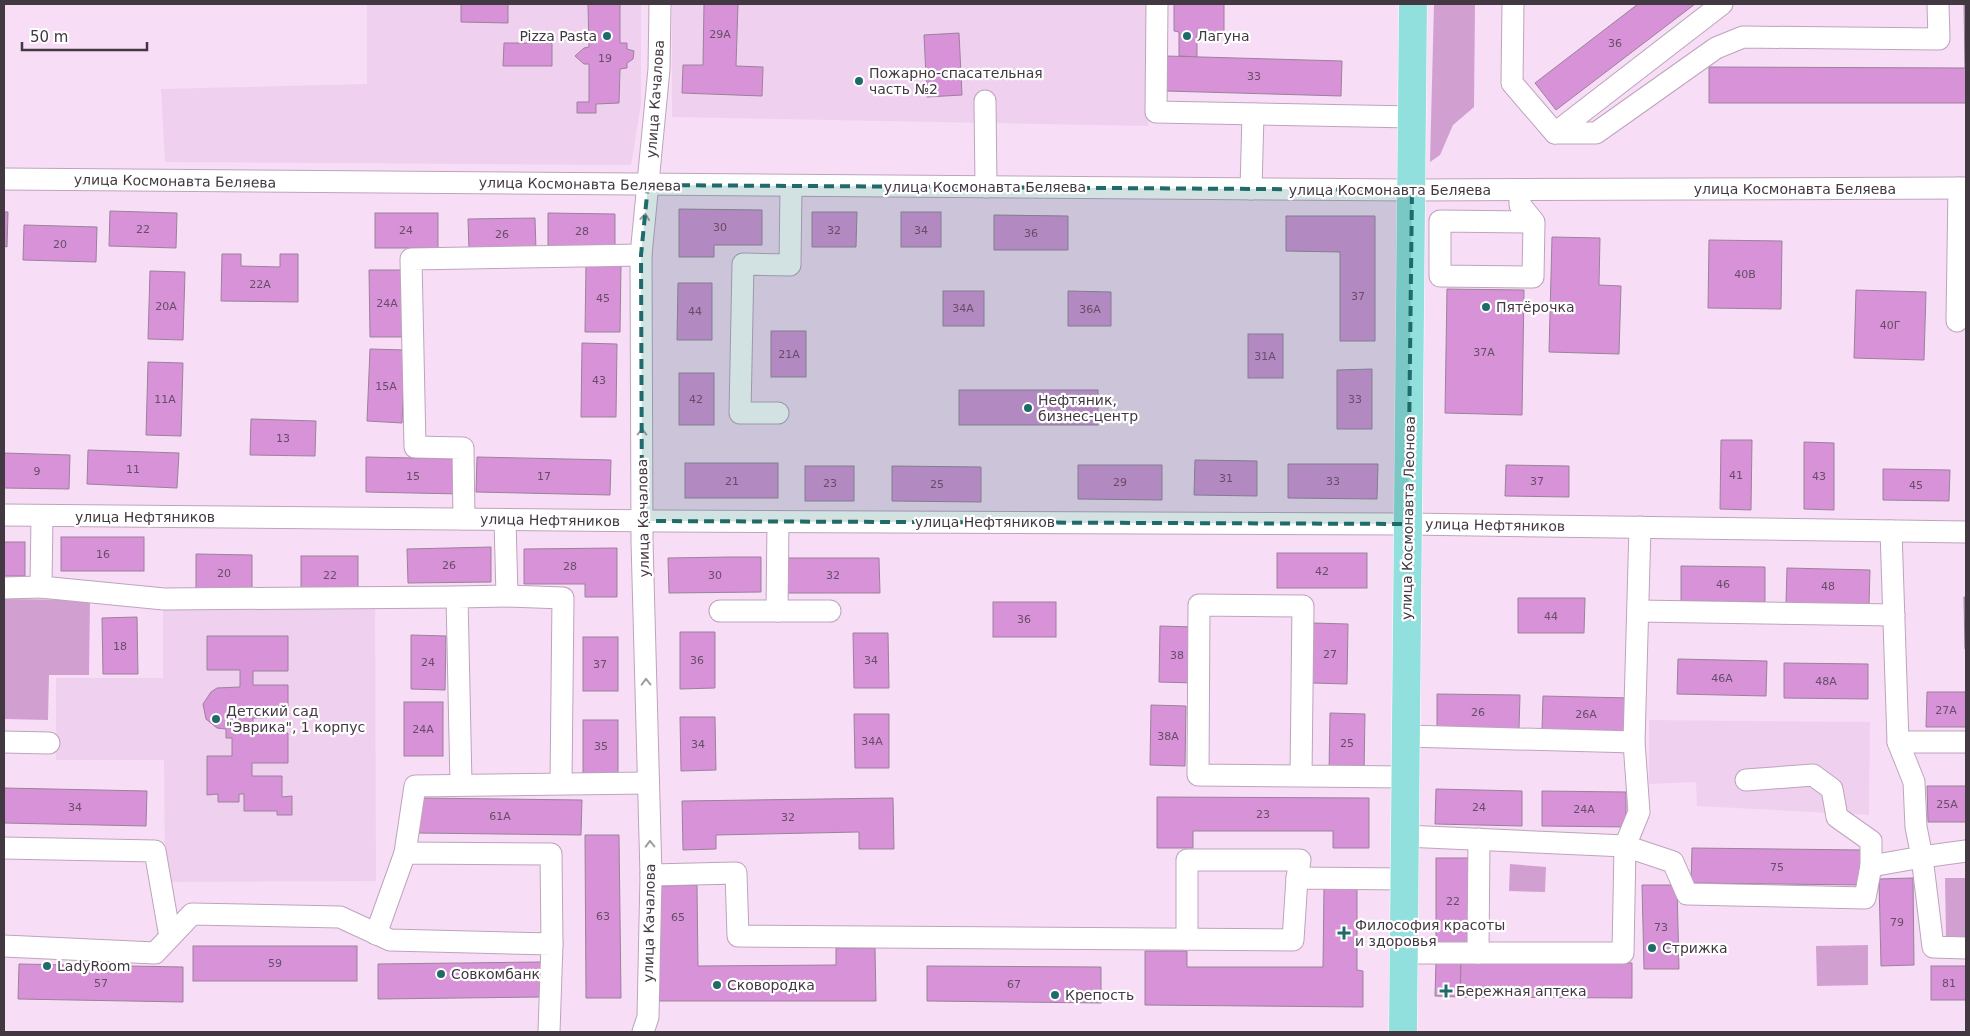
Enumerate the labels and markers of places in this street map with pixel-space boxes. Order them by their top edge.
place label: Pizza Pasta [519,28,597,44]
place label: Лагуна [1197,28,1249,44]
marker: Pizza Pasta [601,30,613,42]
marker: Лагуна [1181,30,1193,42]
place label: Пожарно-спасательная часть №2 [869,65,1043,97]
marker: Пожарно-спасательная часть №2 [853,75,865,87]
place label: Пятёрочка [1496,299,1574,315]
marker: Пятёрочка [1480,301,1492,313]
place label: Нефтяник, бизнес-центр [1038,392,1138,424]
marker: Нефтяник, бизнес-центр [1022,402,1034,414]
place label: Детский сад "Эврика", 1 корпус [226,703,365,735]
marker: Детский сад "Эврика", 1 корпус [210,713,222,725]
place label: Философия красоты и здоровья [1355,917,1505,949]
marker: Философия красоты и здоровья [1337,926,1351,940]
place label: Стрижка [1662,940,1728,956]
marker: Стрижка [1646,942,1658,954]
place label: LadyRoom [57,958,130,974]
marker: LadyRoom [41,960,53,972]
place label: Совкомбанк [451,966,540,982]
marker: Совкомбанк [435,968,447,980]
place label: Сковородка [727,977,815,993]
marker: Сковородка [711,979,723,991]
place label: Бережная аптека [1456,983,1586,999]
marker: Бережная аптека [1440,985,1452,997]
place label: Крепость [1065,987,1134,1003]
marker: Крепость [1049,989,1061,1001]

